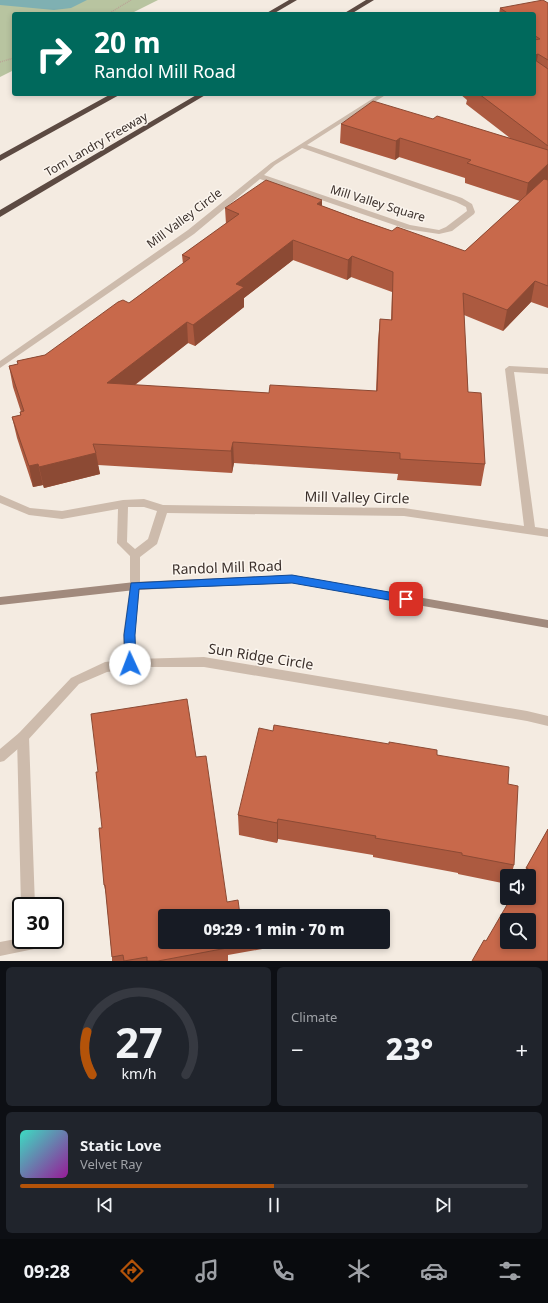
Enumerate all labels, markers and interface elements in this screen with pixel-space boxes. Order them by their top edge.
text: 20 m [94,23,161,61]
icon: right [28,28,80,80]
text: Randol Mill Road [94,59,236,83]
street label: Tom Landry Freeway [42,107,151,180]
street label: Mill Valley Square [328,180,428,226]
street label: Mill Valley Circle [143,184,225,252]
street label: Mill Valley Circle [304,487,410,507]
street label: Randol Mill Road [172,556,282,578]
pin [389,582,423,616]
icon: arrive [395,588,417,610]
street label: Sun Ridge Circle [207,638,315,674]
position arrow [109,643,151,685]
map controls [500,869,536,949]
button: sound [500,869,536,905]
speed limit sign: 30 [12,897,64,949]
button: search [500,913,536,949]
text: 09:29 · 1 min · 70 m [203,919,345,939]
text: Climate [291,1008,337,1026]
text: 27 [115,1013,162,1069]
text: 23° [386,1028,433,1069]
text: − [291,1034,304,1064]
text: + [515,1034,528,1064]
text: km/h [121,1063,156,1082]
text: Static Love [80,1135,161,1155]
text: Velvet Ray [80,1155,142,1173]
icon: previous [94,1194,116,1216]
icon: pause [263,1194,285,1216]
icon: next [432,1194,454,1216]
icon: directions [118,1257,146,1285]
icon: music [193,1257,221,1285]
icon: phone [269,1257,297,1285]
icon: climate [345,1257,373,1285]
icon: car [420,1257,448,1285]
icon: filters [496,1257,524,1285]
text: 09:28 [24,1259,70,1283]

